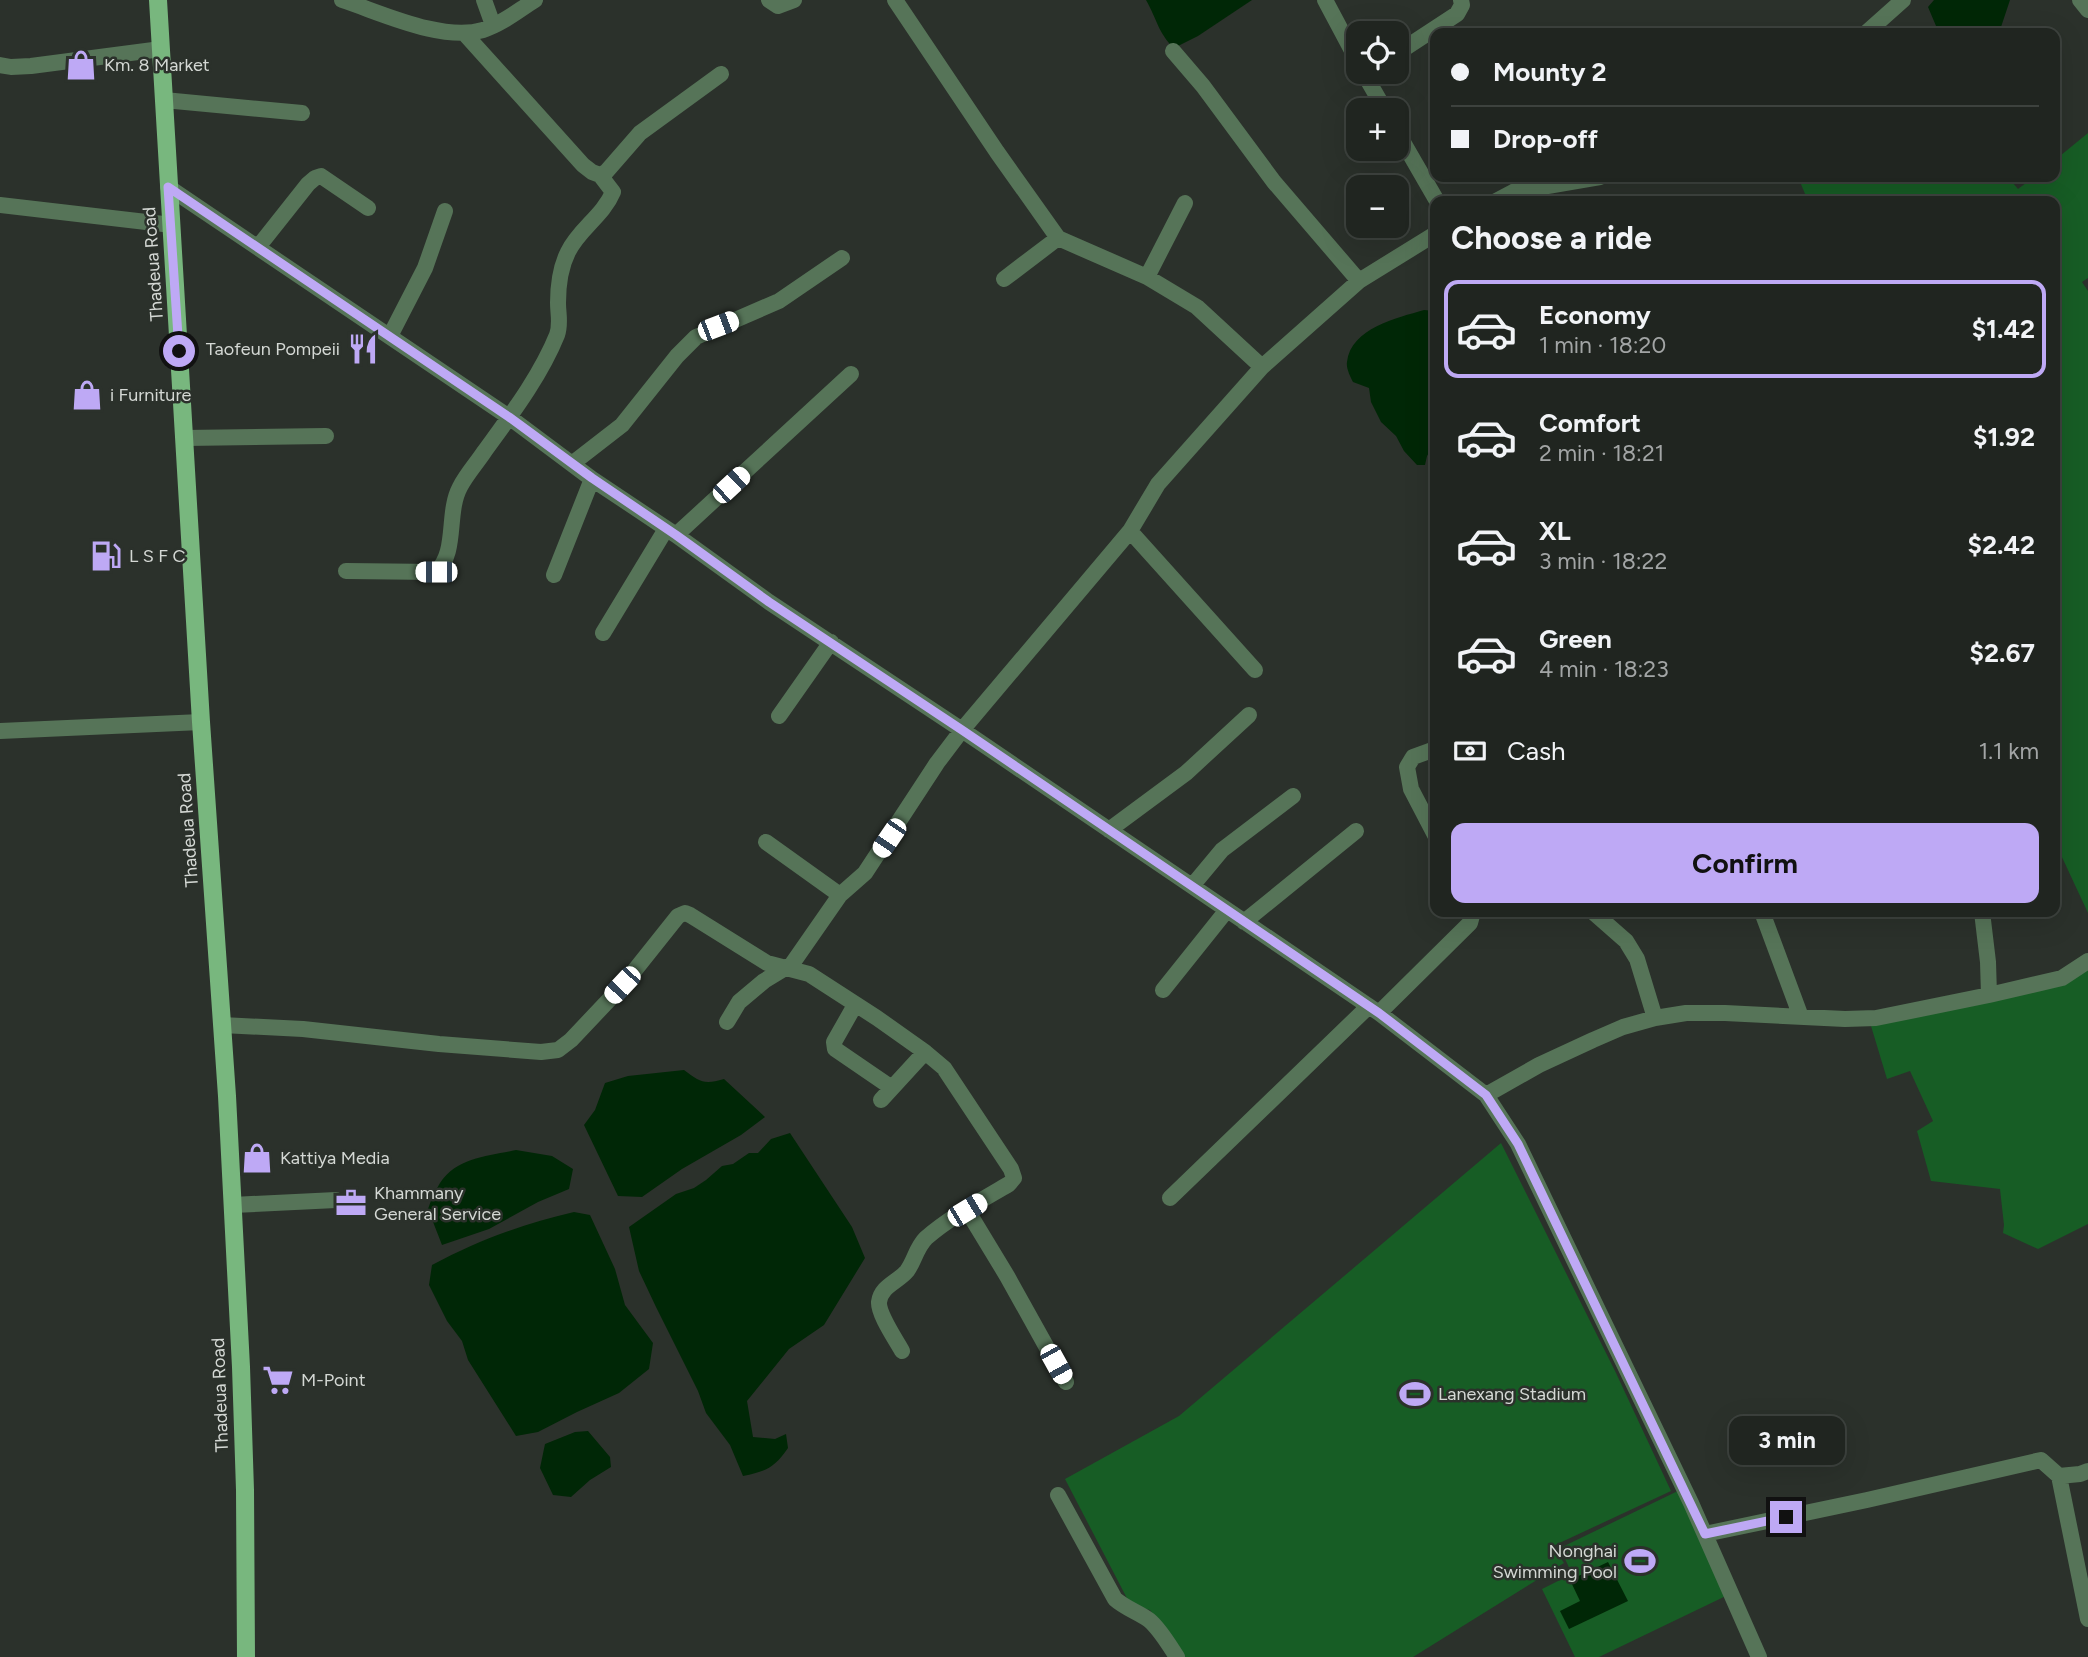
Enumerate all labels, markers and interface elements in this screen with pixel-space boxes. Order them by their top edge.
map controls [1346,21,1409,238]
button: locate [1346,21,1409,84]
shop icon: Km. 8 Market [64,48,98,82]
place label: Km. 8 Market [104,54,210,76]
text: Mounty 2 [1493,56,1607,88]
button: + [1346,98,1409,161]
text: Drop-off [1493,123,1598,155]
button: − [1346,175,1409,238]
street label: Thadeua Road [138,206,168,322]
text: Choose a ride [1451,219,1652,257]
icon: car [1455,298,1518,361]
text: Economy [1539,299,1651,331]
car [695,309,742,343]
text: $1.42 [1972,313,2035,345]
text: 1 min · 18:20 [1539,331,1666,359]
restaurant icon: Taofeun Pompeii [346,332,380,366]
route start [163,335,195,367]
place label: Taofeun Pompeii [206,338,340,360]
shop icon: i Furniture [70,378,104,412]
place label: i Furniture [110,384,191,406]
icon: car [1455,406,1518,469]
text: Comfort [1539,407,1641,439]
text: $1.92 [1973,421,2035,453]
text: 2 min · 18:21 [1539,439,1664,467]
car [709,463,754,507]
icon: car [1455,514,1518,577]
text: XL [1539,515,1571,547]
text: $2.42 [1968,529,2035,561]
fuel station icon: L S F C [89,539,123,573]
place label: L S F C [129,545,186,567]
text: 3 min · 18:22 [1539,547,1667,575]
car [416,562,458,583]
icon: car [1455,622,1518,685]
text: Green [1539,623,1612,655]
text: $2.67 [1970,637,2035,669]
text: 4 min · 18:23 [1539,655,1669,683]
icon: cash [1451,732,1489,770]
text: Cash [1507,735,1566,767]
text: 1.1 km [1979,737,2039,765]
street label: Thadeua Road [173,772,203,888]
car [869,815,910,861]
button: Confirm [1451,823,2039,903]
car [600,962,645,1008]
shop icon: Kattiya Media [240,1141,274,1175]
place label: Kattiya Media [280,1147,390,1169]
place label: Khammany General Service [374,1182,501,1225]
office icon: Khammany General Service [334,1186,368,1220]
car [944,1190,991,1230]
street label: Thadeua Road [207,1337,233,1453]
car [1037,1341,1076,1387]
supermarket icon: M-Point [261,1363,295,1397]
place label: M-Point [301,1369,366,1391]
sports icon: Lanexang Stadium [1398,1377,1432,1411]
place label: Lanexang Stadium [1438,1383,1586,1405]
callout: 3 min [1728,1416,1844,1464]
text: 3 min [1758,1426,1816,1454]
route end [1770,1501,1802,1533]
place label: Nonghai Swimming Pool [1493,1540,1617,1583]
sports icon: Nonghai Swimming Pool [1623,1544,1657,1578]

